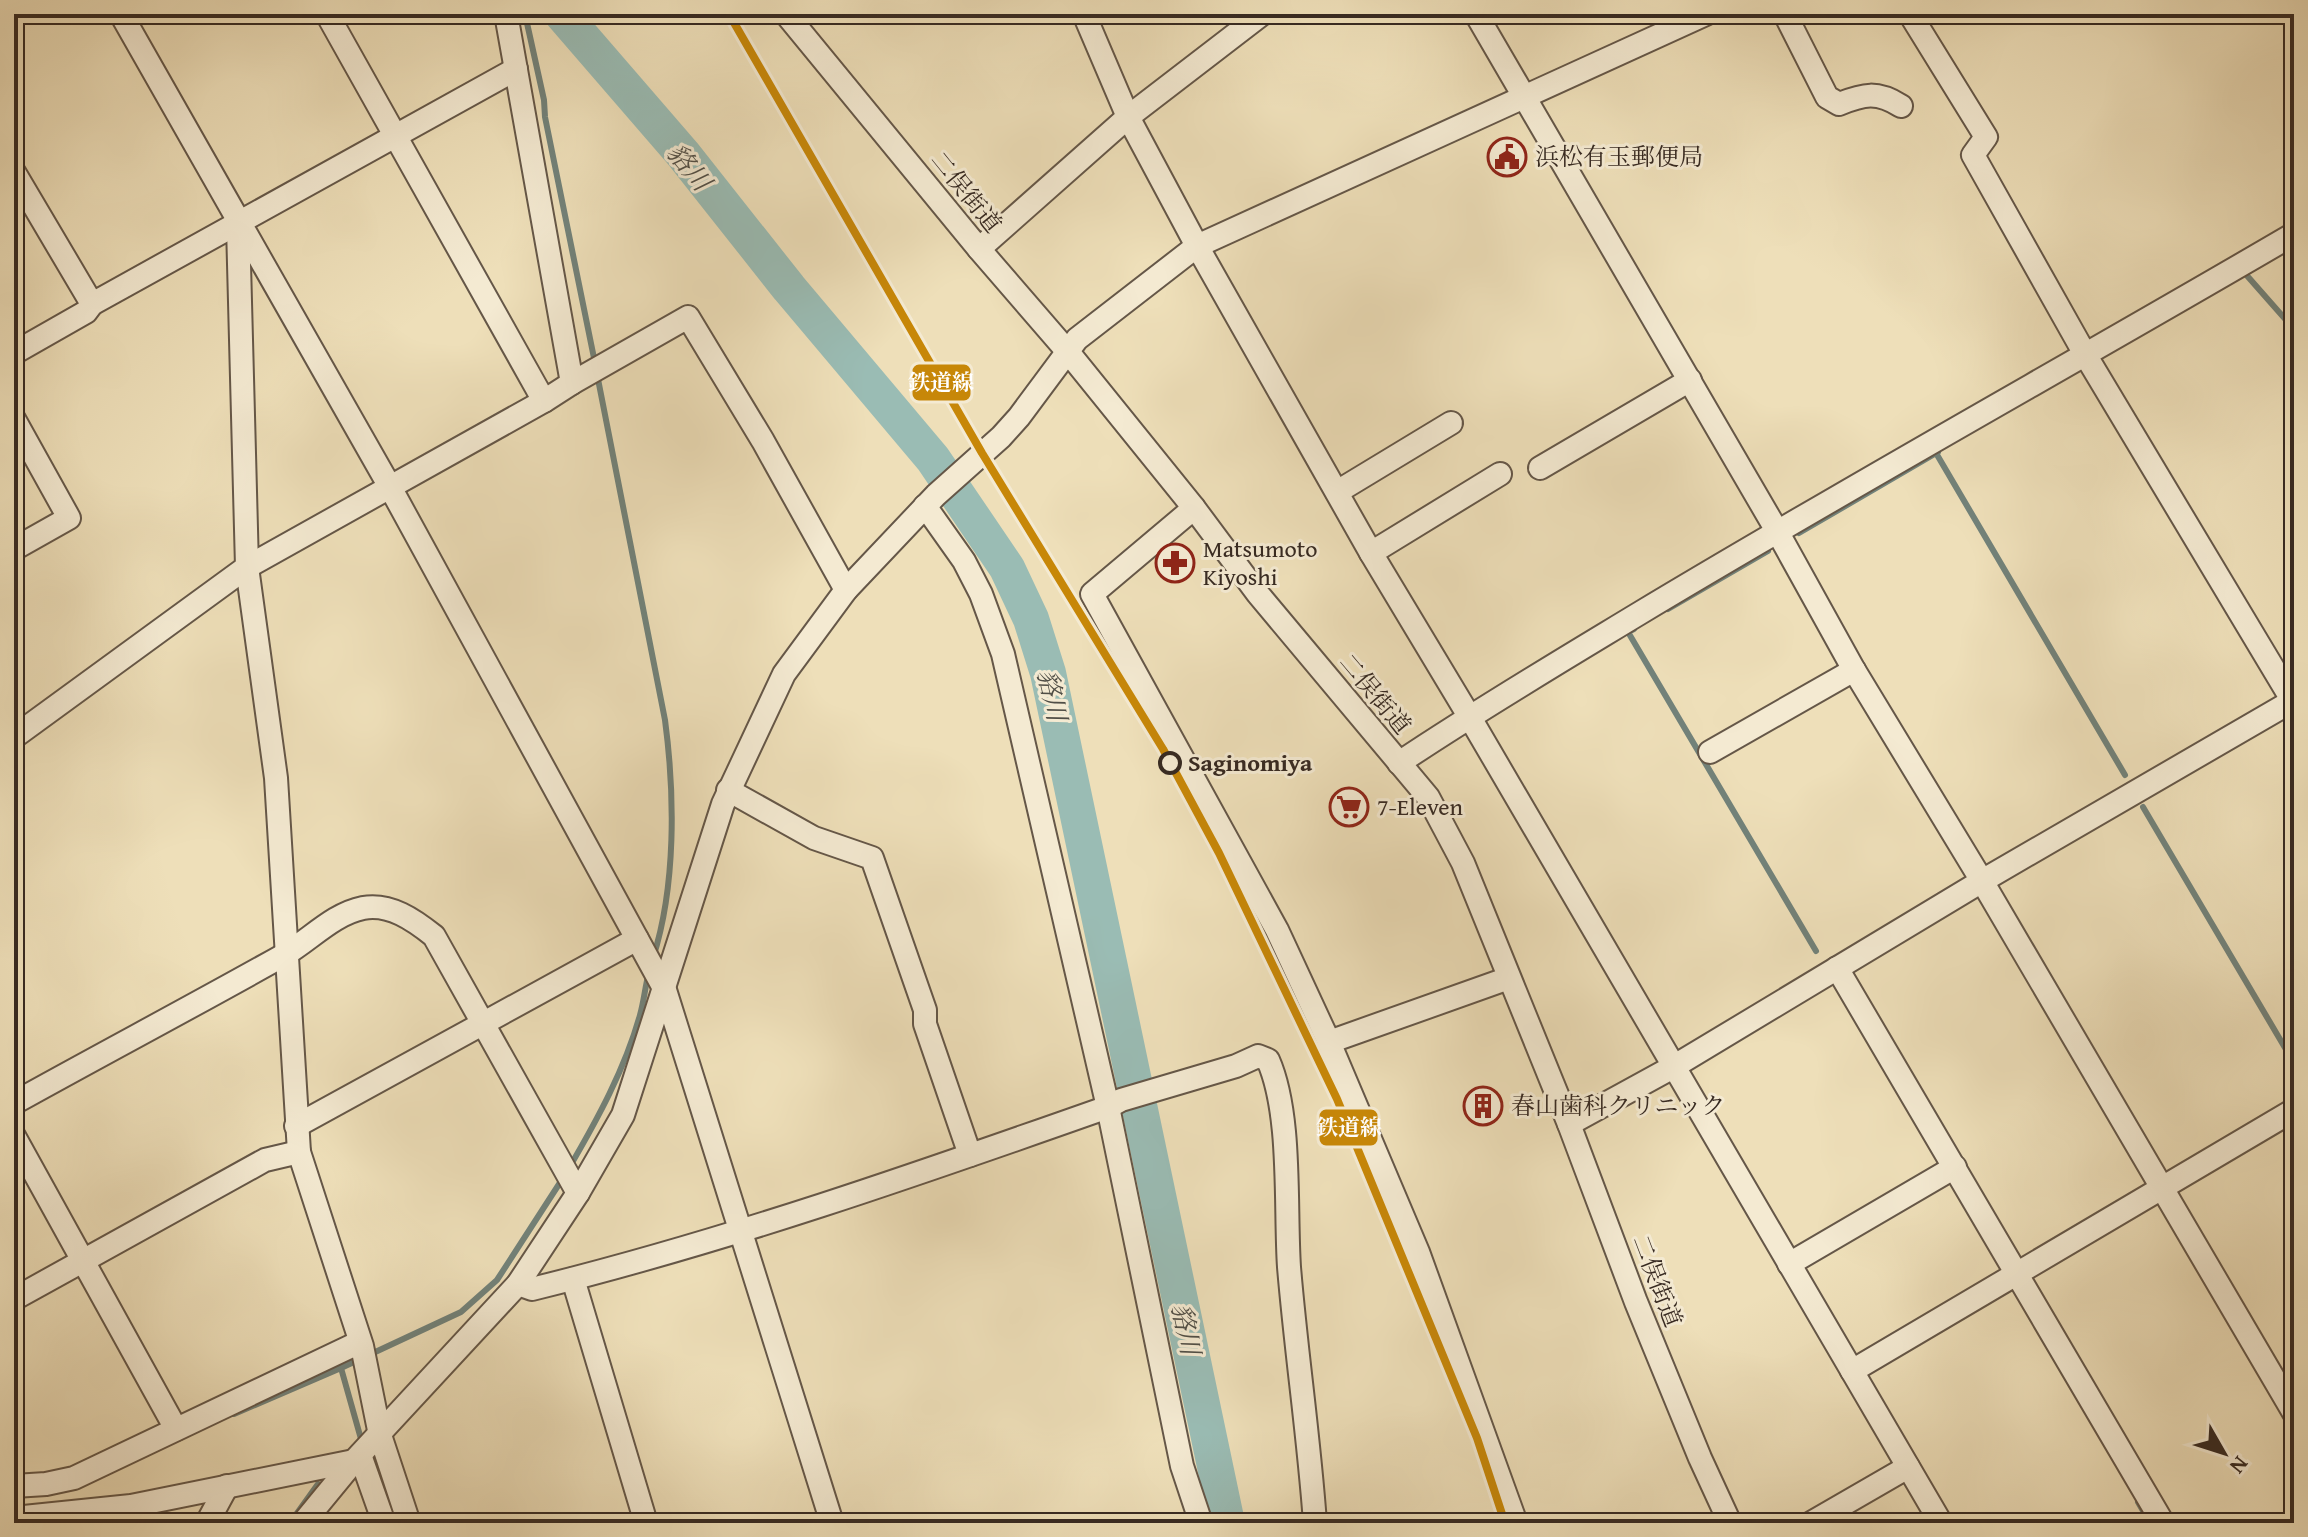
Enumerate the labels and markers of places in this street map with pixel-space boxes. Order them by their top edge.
public building icon: 浜松有玉郵便局 [1486,136,1528,178]
place label: 浜松有玉郵便局 [1535,139,1703,174]
place label: Matsumoto Kiyoshi [1203,531,1318,594]
pharmacy icon: Matsumoto Kiyoshi [1154,542,1196,584]
place label: Saginomiya [1188,745,1313,780]
marker: Saginomiya [1159,752,1181,774]
supermarket icon: 7-Eleven [1328,786,1370,828]
place label: 7-Eleven [1377,789,1464,824]
building icon: 春山歯科クリニック [1462,1085,1504,1127]
place label: 春山歯科クリニック [1511,1088,1726,1123]

